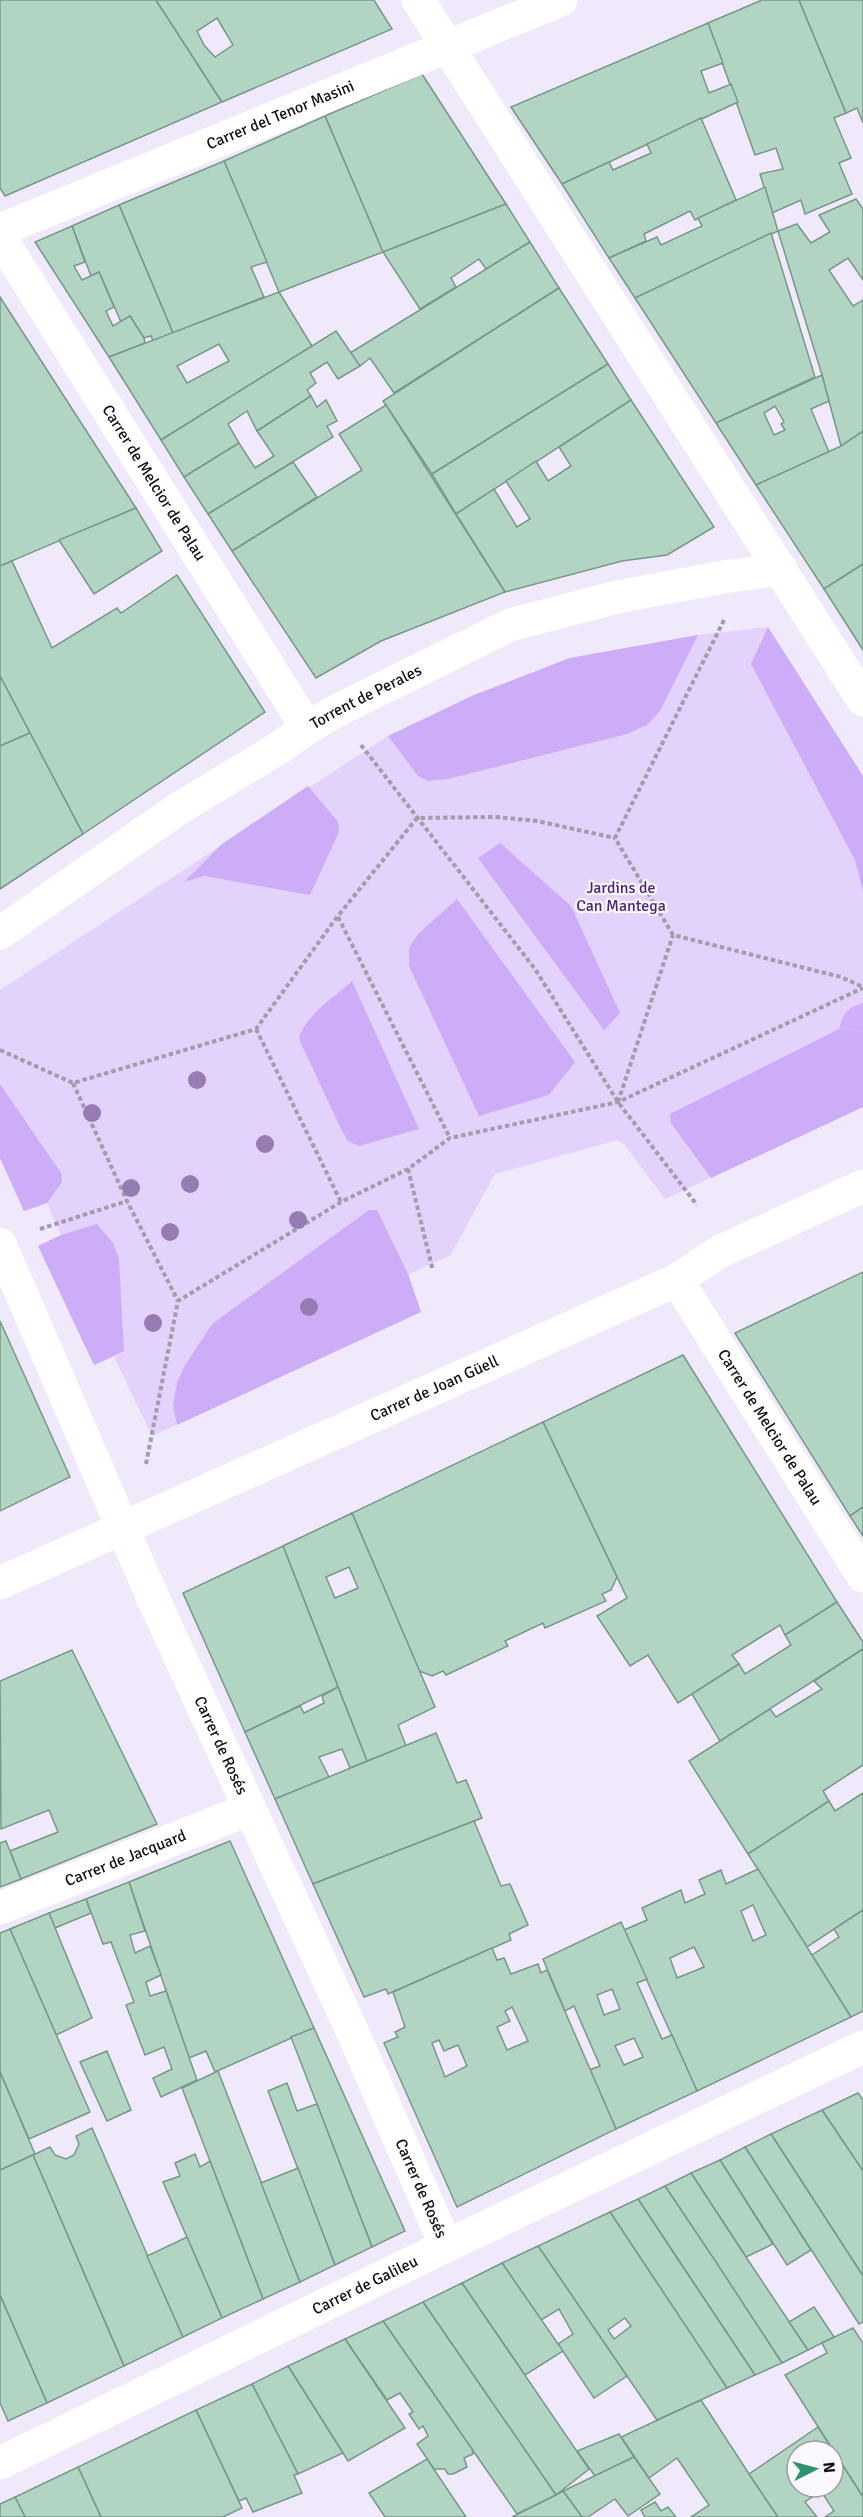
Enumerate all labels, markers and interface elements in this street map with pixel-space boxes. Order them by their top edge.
street label: Carrer del Tenor Masini [204,76,357,154]
street label: Carrer de Melcior de Palau [97,401,210,565]
street label: Torrent de Perales [307,660,425,734]
park label: Jardins de Can Mantega [576,878,666,916]
street label: Carrer de Melcior de Palau [713,1346,826,1509]
street label: Carrer de Joan Güell [367,1351,502,1426]
street label: Carrer de Rosés [189,1693,252,1798]
street label: Carrer de Jacquard [62,1825,189,1891]
street label: Carrer de Rosés [390,2136,451,2241]
street label: Carrer de Galileu [309,2251,421,2320]
north arrow [785,2439,845,2499]
text: N [818,2461,839,2474]

